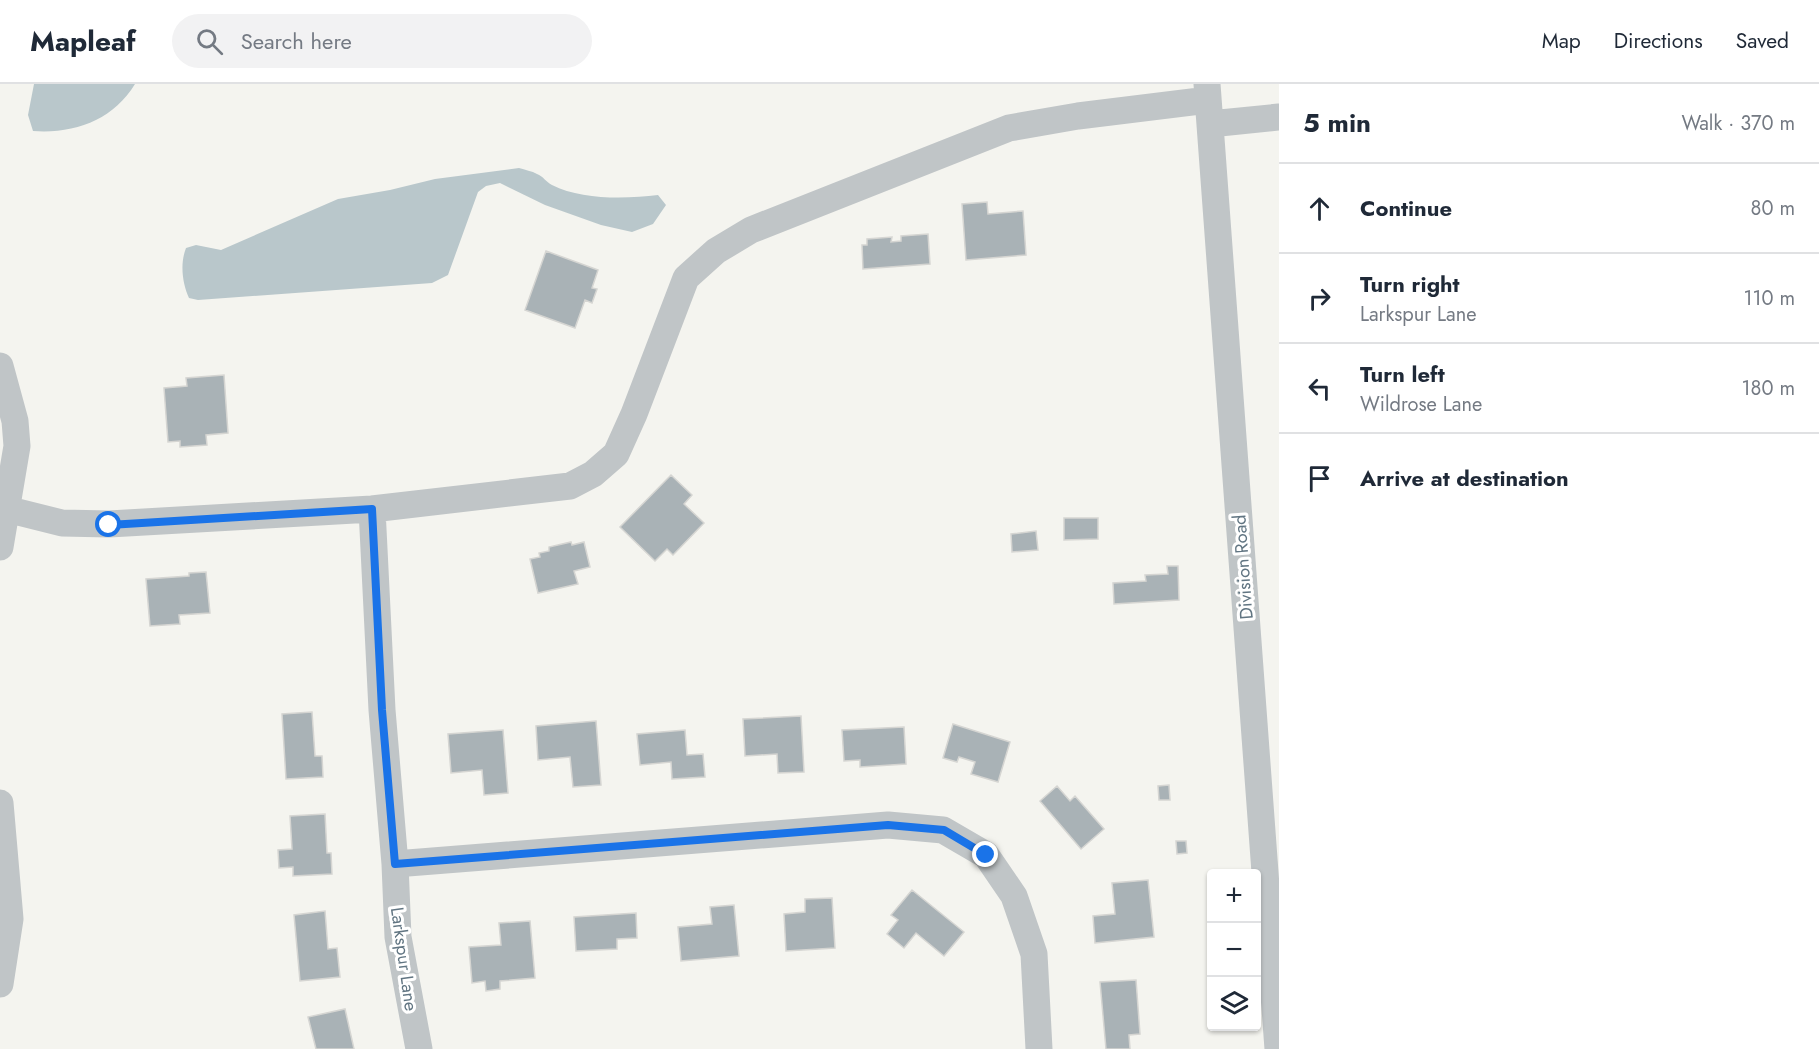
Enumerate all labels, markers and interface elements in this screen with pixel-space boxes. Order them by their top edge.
search box [172,14,592,68]
text: Mapleaf [30,21,136,62]
icon: search [193,25,226,58]
text: Search here [241,25,352,57]
text: Map [1542,26,1581,56]
text: Directions [1614,26,1703,56]
text: Saved [1736,26,1789,56]
text: 5 min [1303,104,1371,142]
text: Walk · 370 m [1681,109,1795,138]
icon: ahead [1303,192,1336,225]
text: Continue [1360,192,1452,224]
text: 80 m [1750,194,1795,223]
text: Turn right [1360,268,1460,300]
icon: right [1303,282,1336,315]
text: 110 m [1743,284,1795,313]
text: Larkspur Lane [1360,300,1477,329]
text: Turn left [1360,358,1445,390]
icon: left [1303,372,1336,405]
text: 180 m [1741,374,1795,403]
text: Wildrose Lane [1360,390,1482,419]
icon: arrive [1303,462,1336,495]
text: Arrive at destination [1360,462,1569,494]
route start [95,511,121,537]
street label: Division Road [1226,514,1260,620]
route end [972,841,998,867]
map controls [1207,869,1261,1031]
button: + [1207,869,1261,923]
street label: Larkspur Lane [384,905,424,1013]
button: − [1207,923,1261,977]
button: layers [1207,977,1261,1031]

